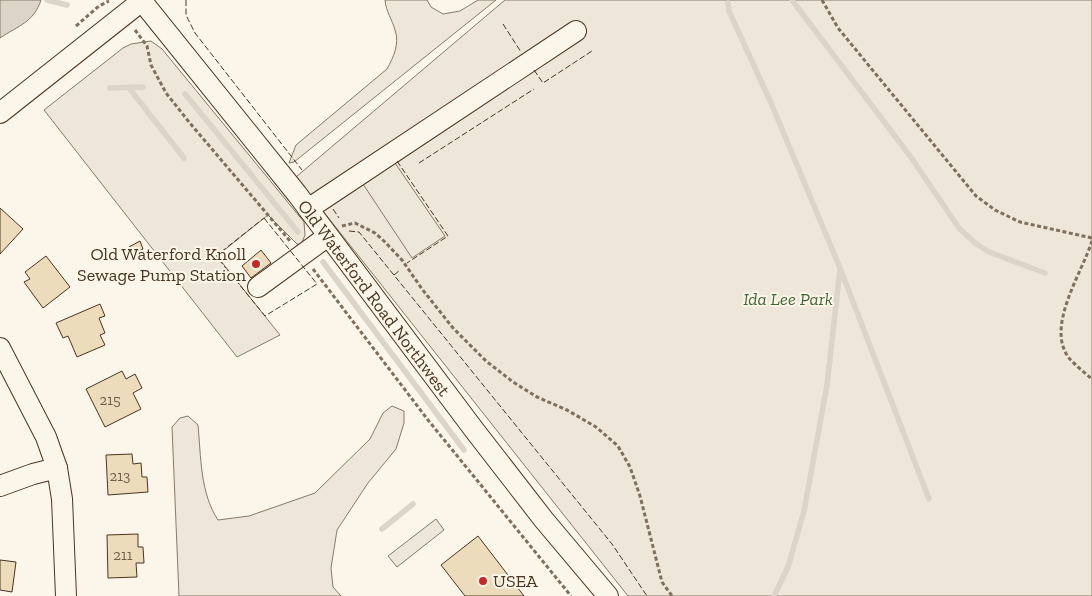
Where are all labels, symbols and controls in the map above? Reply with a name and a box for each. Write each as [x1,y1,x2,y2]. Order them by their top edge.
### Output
street label: Old Waterford Road Northwest [293,195,455,401]
place label: Old Waterford Knoll Sewage Pump Station [77,243,247,286]
marker: Old Waterford Knoll Sewage Pump Station [250,258,262,270]
park label: Ida Lee Park [743,288,833,310]
house number: 215 [99,391,121,409]
house number: 213 [110,467,130,485]
house number: 211 [113,546,133,564]
place label: USEA [493,570,538,592]
marker: USEA [477,575,489,587]

